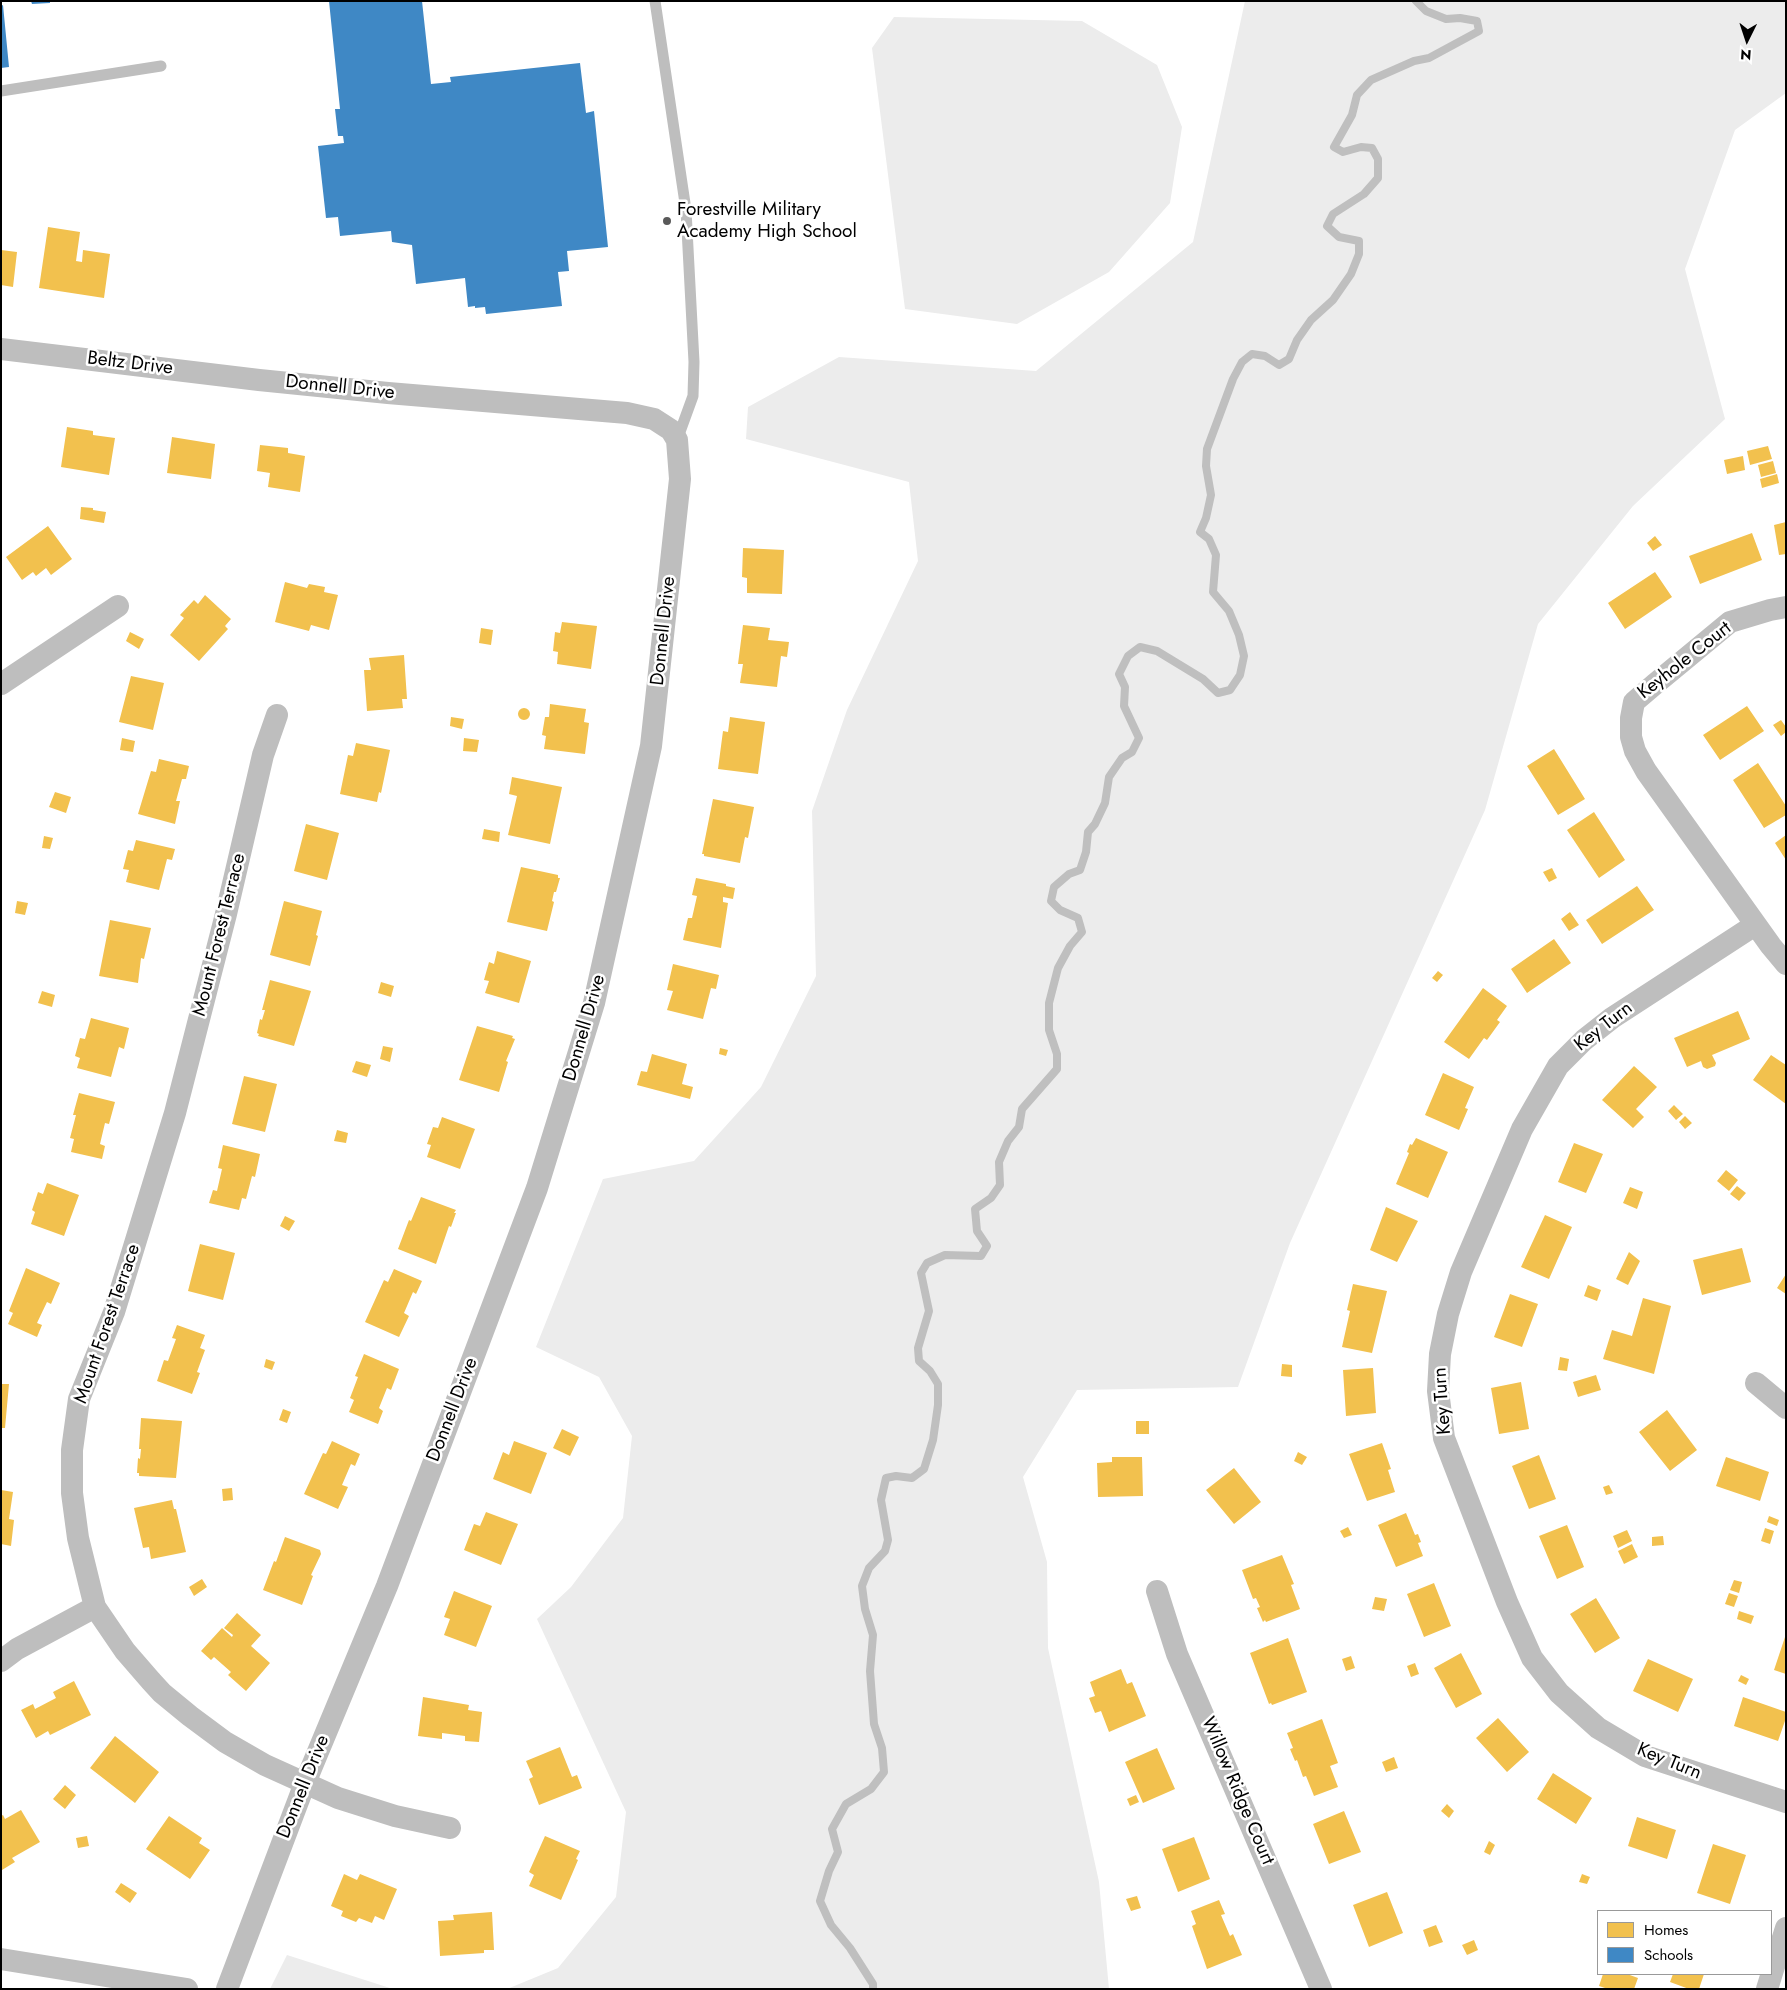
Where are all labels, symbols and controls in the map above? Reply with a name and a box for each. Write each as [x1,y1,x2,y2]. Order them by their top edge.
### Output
north arrow [1722,15,1772,65]
text: N [1740,45,1752,65]
place label: Forestville Military Academy High School [677,199,857,243]
marker: Forestville Military Academy High School [661,215,673,227]
street label: Beltz Drive [86,347,174,381]
street label: Donnell Drive [284,371,396,405]
street label: Donnell Drive [647,575,681,687]
street label: Keyhole Court [1634,617,1736,705]
street label: Mount Forest Terrace [189,851,251,1019]
street label: Donnell Drive [559,972,611,1084]
street label: Key Turn [1570,997,1638,1057]
street label: Mount Forest Terrace [70,1241,146,1407]
street label: Donnell Drive [423,1355,483,1465]
street label: Key Turn [1429,1367,1457,1435]
street label: Willow Ridge Court [1196,1714,1278,1868]
street label: Donnell Drive [273,1732,335,1842]
street label: Key Turn [1633,1739,1705,1785]
legend [1597,1910,1772,1975]
text: Homes [1644,1919,1688,1941]
text: Schools [1644,1944,1693,1966]

